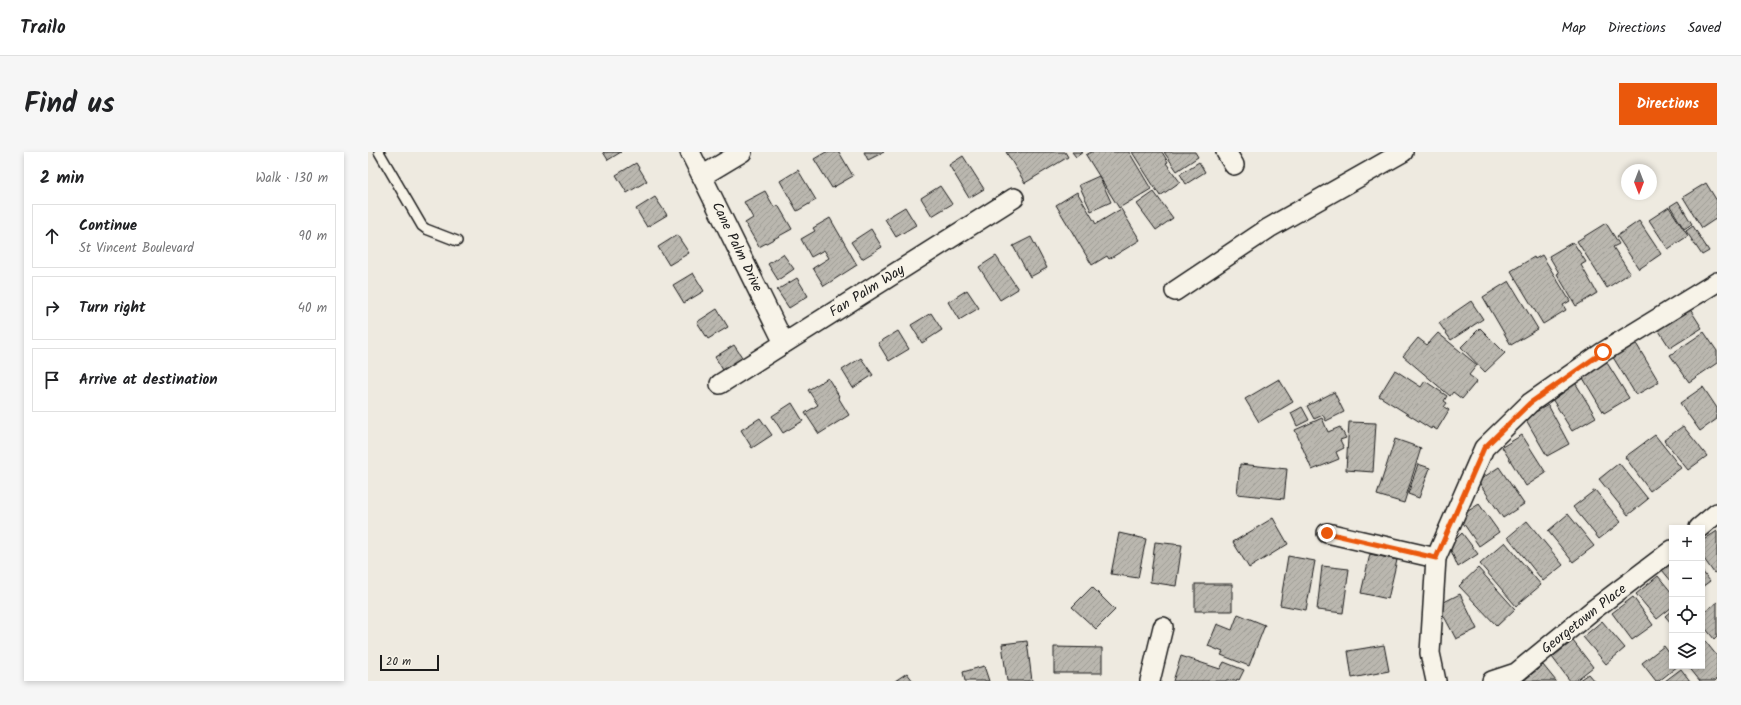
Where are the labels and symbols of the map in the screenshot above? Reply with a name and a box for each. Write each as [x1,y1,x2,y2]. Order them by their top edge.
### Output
north arrow [1621,164,1657,200]
street label: Cane Palm Drive [706,198,769,296]
street label: Fan Palm Way [825,259,909,323]
route start [1594,343,1612,361]
route end [1318,524,1336,542]
street label: Georgetown Place [1537,578,1632,659]
scale bar [380,653,439,672]

